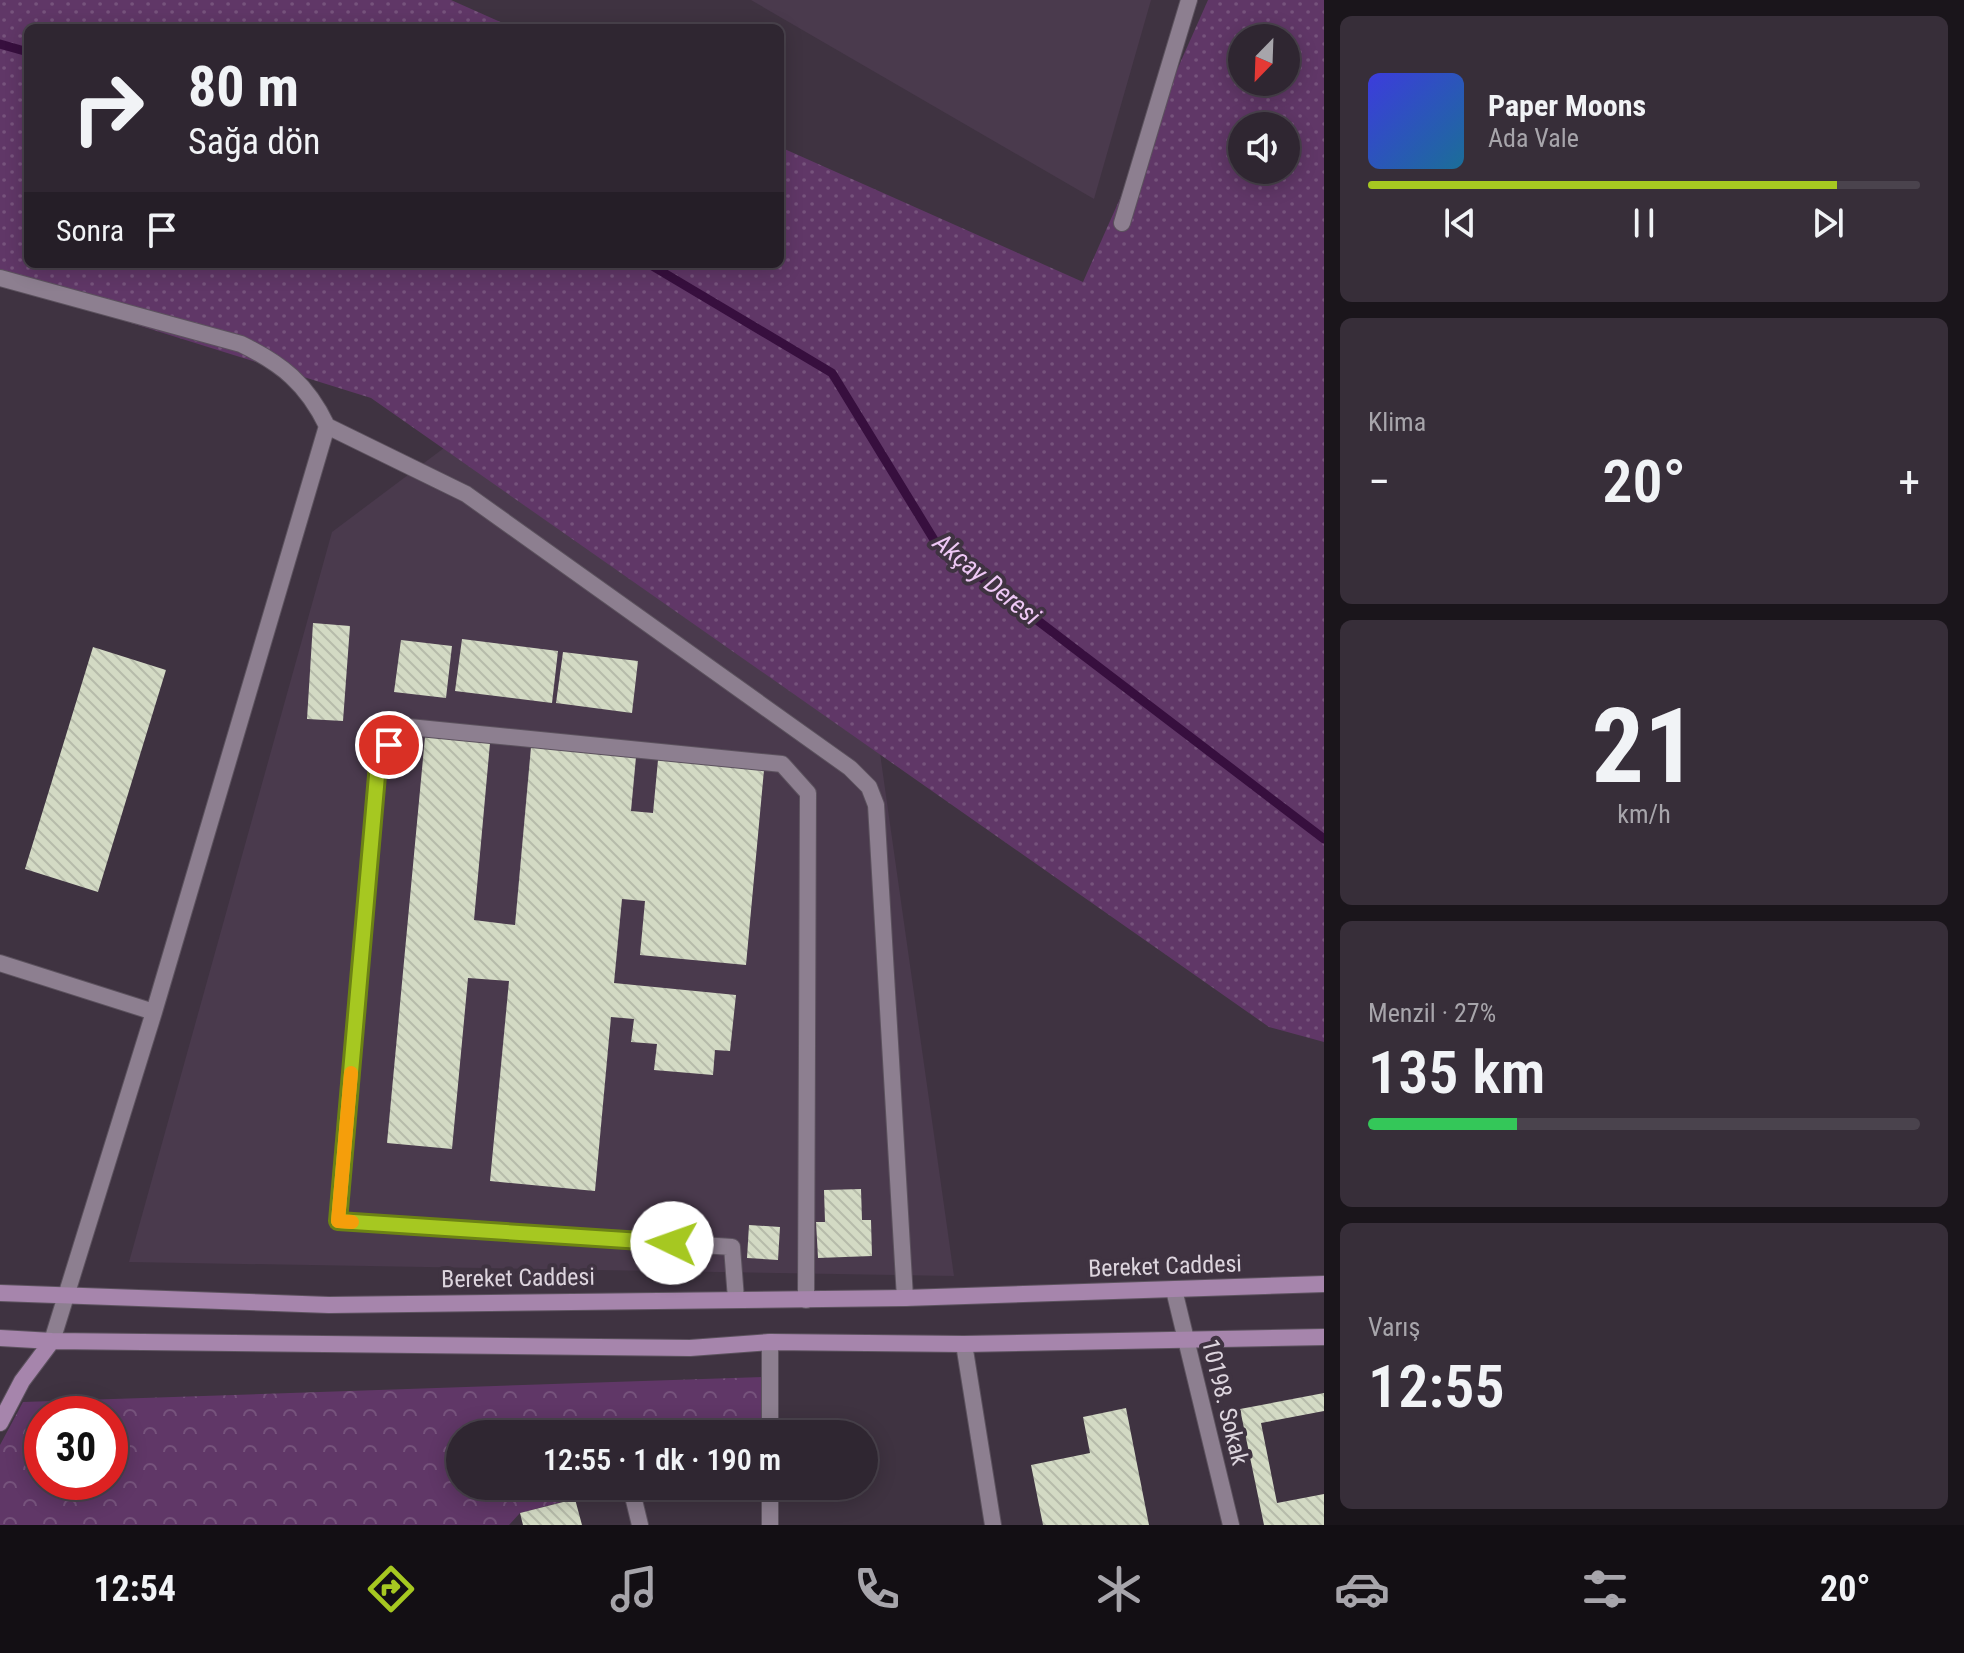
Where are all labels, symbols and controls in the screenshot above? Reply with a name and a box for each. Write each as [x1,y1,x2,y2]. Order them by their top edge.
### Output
north arrow [1228,24,1300,96]
map controls [1228,24,1300,184]
text: 80 m [188,54,299,120]
icon: right [56,56,160,160]
text: Paper Moons [1488,88,1646,123]
button: sound [1228,112,1300,184]
text: Sağa dön [188,121,321,163]
text: Ada Vale [1488,123,1579,153]
icon: previous [1438,201,1482,245]
icon: pause [1622,201,1666,245]
icon: next [1806,201,1850,245]
icon: arrive [140,208,184,252]
text: Sonra [56,213,124,248]
text: Klima [1368,407,1426,437]
text: 20° [1602,446,1686,517]
text: − [1368,456,1390,508]
text: + [1898,456,1920,508]
water label: Akçay Deresi [927,526,1046,631]
text: 21 [1591,686,1697,807]
pin [355,711,423,779]
icon: arrive [367,723,411,767]
text: km/h [1617,799,1671,829]
text: Menzil · 27% [1368,998,1496,1028]
text: 135 km [1368,1037,1545,1108]
position arrow [630,1201,714,1285]
street label: Bereket Caddesi [1088,1249,1242,1283]
street label: Bereket Caddesi [441,1263,595,1293]
text: Varış [1368,1312,1420,1342]
street label: 10198. Sokak [1196,1336,1254,1468]
text: 12:55 [1368,1351,1505,1422]
speed limit sign: 30 [24,1396,128,1500]
text: 12:55 · 1 dk · 190 m [543,1442,781,1477]
icon: directions [363,1561,419,1617]
icon: music [606,1561,662,1617]
icon: phone [849,1561,905,1617]
icon: climate [1091,1561,1147,1617]
icon: car [1334,1561,1390,1617]
icon: filters [1577,1561,1633,1617]
text: 12:54 [93,1568,176,1610]
text: 20° [1820,1568,1870,1610]

